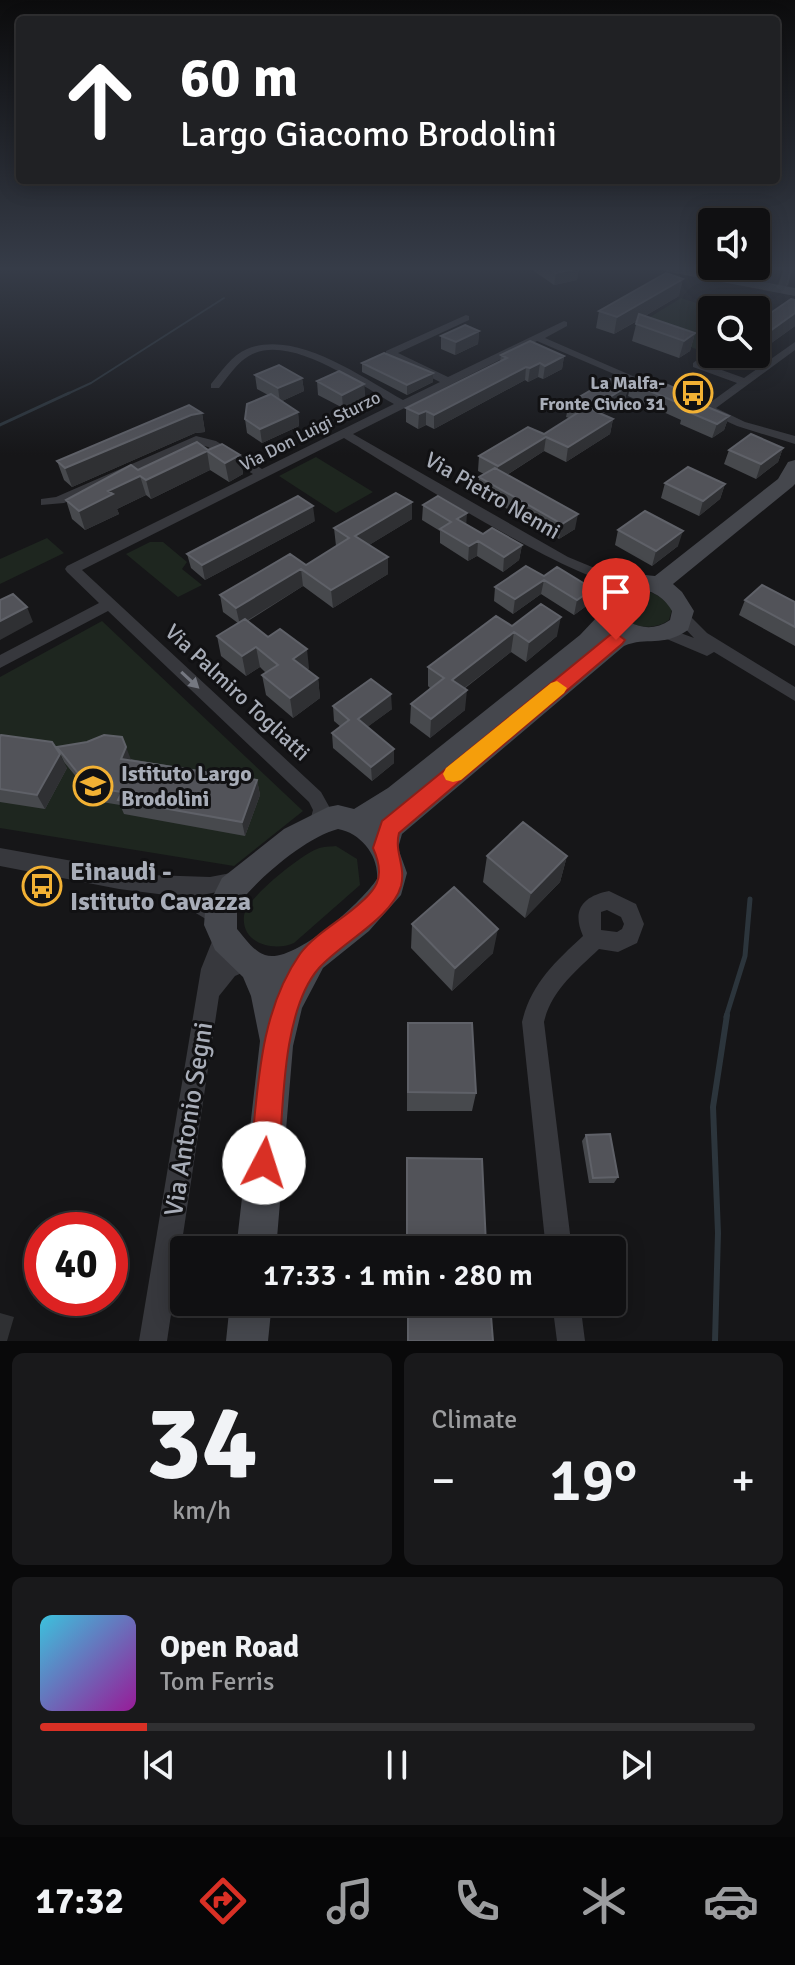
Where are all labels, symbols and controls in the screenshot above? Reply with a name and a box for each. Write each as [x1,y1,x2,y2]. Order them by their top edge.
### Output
text: 60 m [180,43,298,112]
icon: ahead [48,48,152,152]
text: Largo Giacomo Brodolini [180,112,557,157]
map controls [698,208,770,368]
button: sound [698,208,770,280]
button: search [698,296,770,368]
place label: La Malfa- Fronte Civico 31 [539,372,665,415]
bus stop icon: La Malfa- Fronte Civico 31 [672,372,714,414]
street label: Via Don Luigi Sturzo [236,386,384,476]
street label: Via Pietro Nenni [420,446,565,545]
pin [582,558,650,640]
icon: arrive [594,570,638,614]
street label: Via Palmiro Togliatti [160,618,316,767]
one-way arrow [180,671,199,689]
place label: Istituto Largo Brodolini [121,760,252,812]
school or university icon: Istituto Largo Brodolini [72,765,114,807]
place label: Einaudi - Istituto Cavazza [70,856,251,918]
bus stop icon: Einaudi - Istituto Cavazza [21,865,63,907]
street label: Via Antonio Segni [158,1020,220,1219]
position arrow [222,1121,306,1205]
speed limit sign: 40 [24,1212,128,1316]
text: 17:33 · 1 min · 280 m [263,1257,533,1294]
text: 34 [146,1379,258,1507]
text: Climate [432,1404,517,1436]
text: 19° [549,1444,637,1518]
text: − [432,1454,455,1508]
text: + [731,1454,755,1508]
text: km/h [172,1495,231,1527]
text: Open Road [160,1629,299,1666]
text: Tom Ferris [160,1666,274,1698]
icon: previous [137,1743,181,1787]
icon: pause [375,1743,419,1787]
icon: next [614,1743,658,1787]
icon: directions [195,1873,251,1929]
icon: music [322,1873,378,1929]
icon: phone [449,1873,505,1929]
icon: climate [576,1873,632,1929]
icon: car [703,1873,759,1929]
text: 17:32 [36,1879,124,1924]

